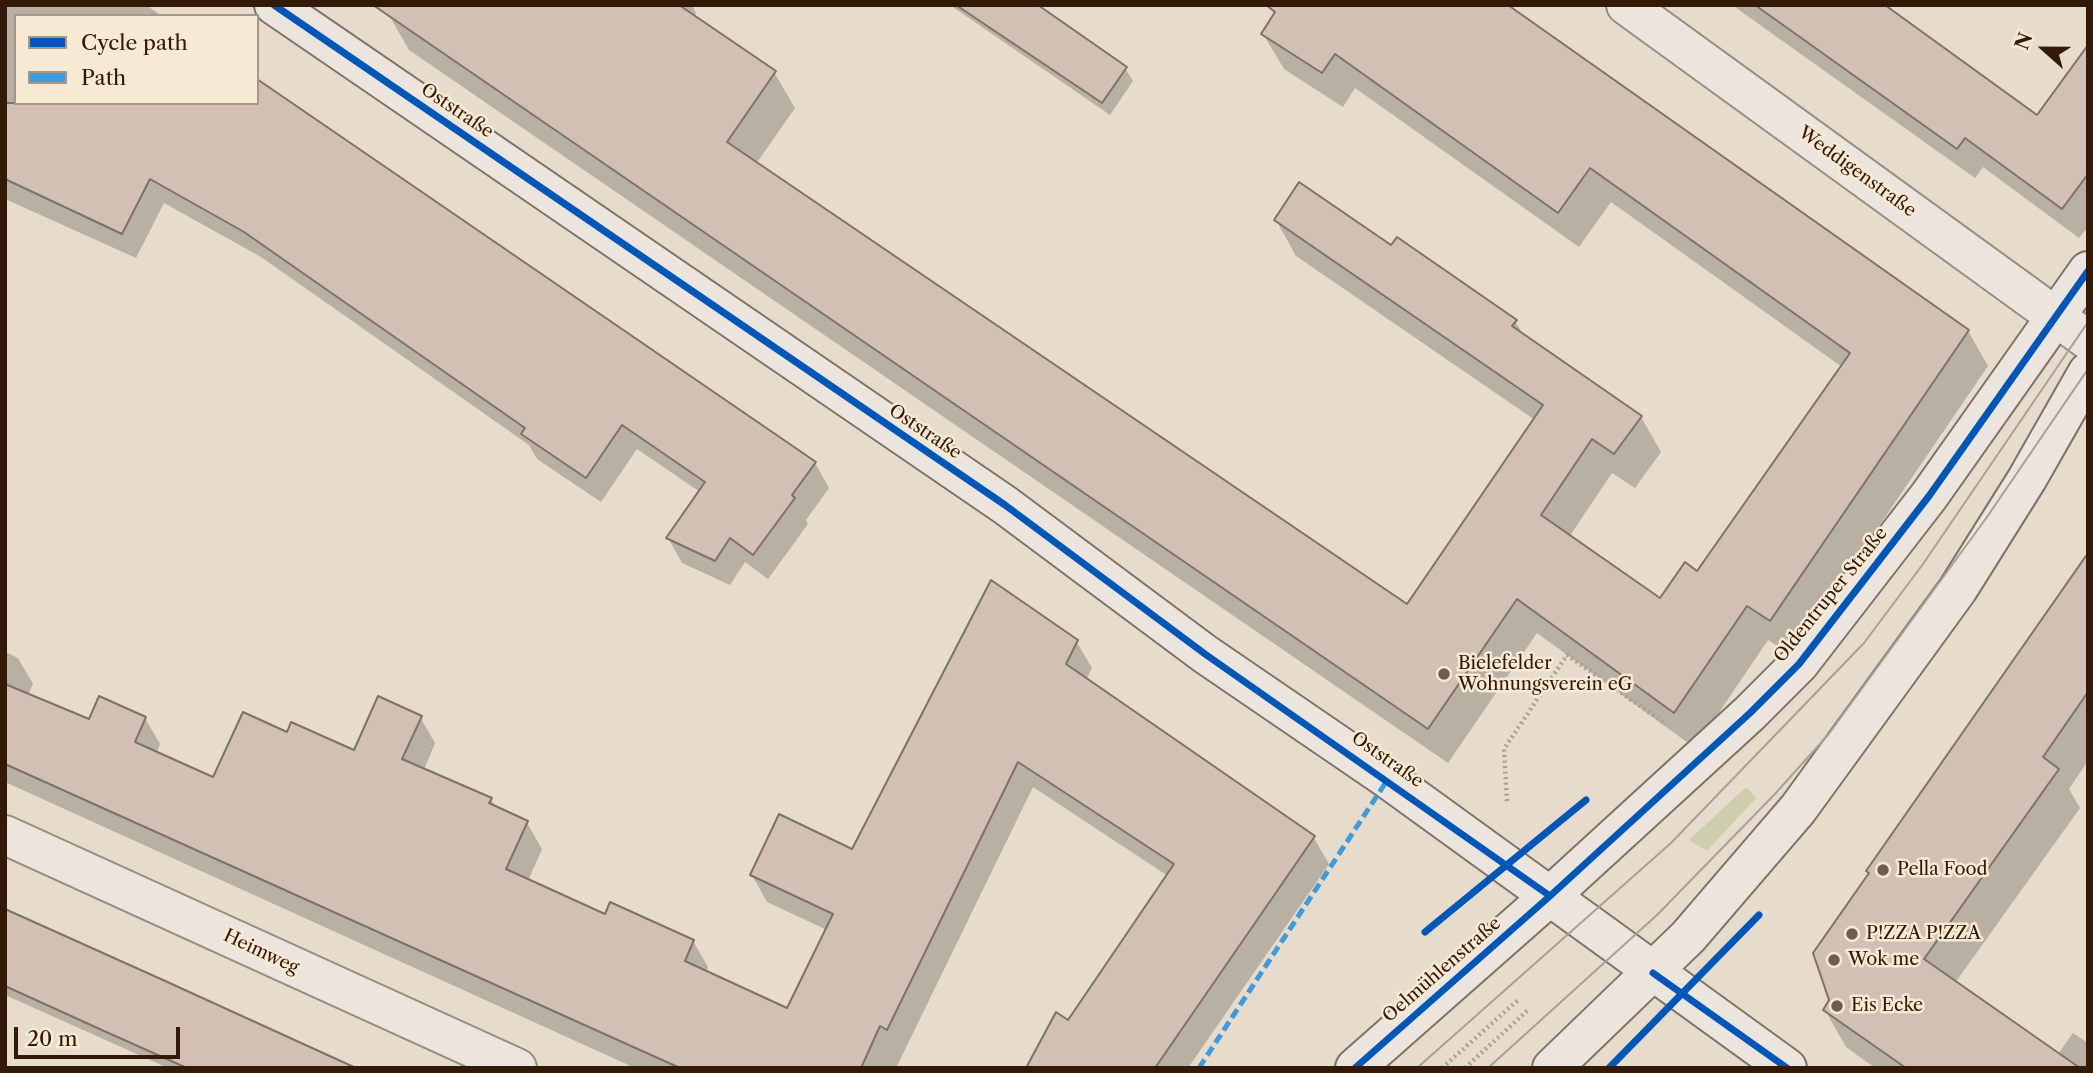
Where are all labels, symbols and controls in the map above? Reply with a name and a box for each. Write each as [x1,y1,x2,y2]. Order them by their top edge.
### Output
legend [14,14,259,105]
north arrow [2009,14,2079,84]
text: N [2010,29,2038,53]
text: Cycle path [81,30,188,55]
text: Path [81,65,126,90]
street label: Oststraße [417,79,497,143]
street label: Weddigenstraße [1794,122,1920,222]
street label: Oststraße [885,400,965,464]
street label: Oldentruper Straße [1770,523,1892,667]
place label: Bielefelder Wohnungsverein eG [1458,653,1632,696]
marker: Bielefelder Wohnungsverein eG [1436,666,1452,682]
street label: Oststraße [1347,727,1427,793]
place label: Pella Food [1897,859,1987,881]
marker: Pella Food [1875,862,1891,878]
street label: Oelmühlenstraße [1378,913,1506,1027]
place label: P!ZZA P!ZZA [1866,923,1981,945]
street label: Heimweg [220,925,302,979]
marker: P!ZZA P!ZZA [1844,926,1860,942]
place label: Wok me [1848,949,1919,971]
marker: Wok me [1826,952,1842,968]
place label: Eis Ecke [1851,995,1923,1017]
marker: Eis Ecke [1829,998,1845,1014]
scale bar [18,1014,184,1058]
text: 20 m [27,1026,78,1051]

